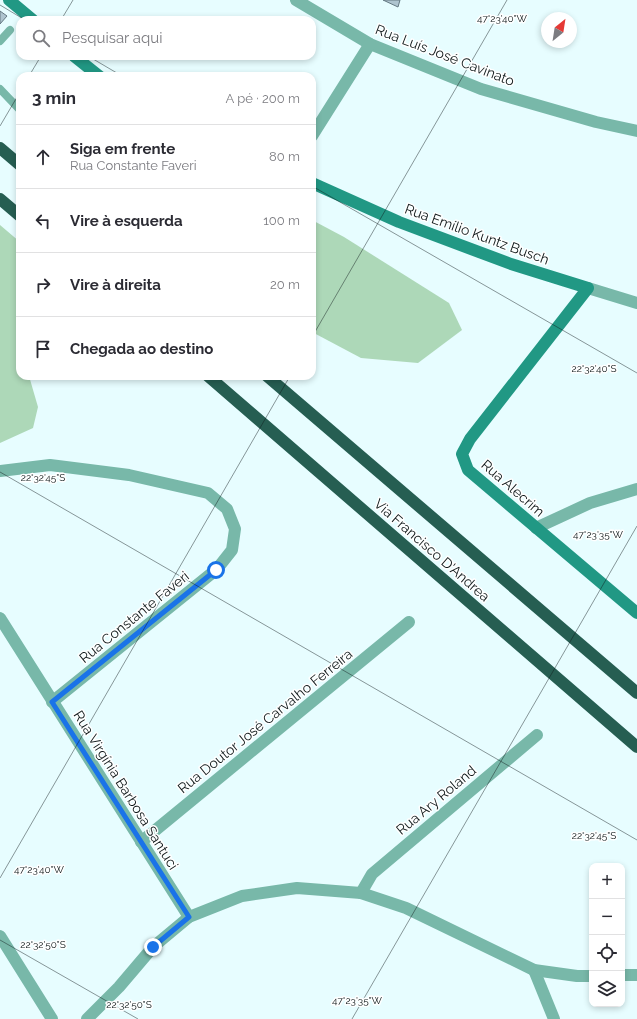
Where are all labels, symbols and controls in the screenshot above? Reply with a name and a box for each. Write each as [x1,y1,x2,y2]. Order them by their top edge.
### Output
north arrow [541,12,577,48]
text: 47°23'40"W [477,13,528,24]
search box [16,16,316,60]
street label: Rua Luís José Cavinato [373,21,517,89]
icon: search [30,27,52,49]
text: Pesquisar aqui [62,29,162,47]
text: 3 min [32,88,76,108]
text: A pé · 200 m [226,91,300,106]
text: Siga em frente [70,140,175,158]
icon: ahead [32,146,54,168]
text: 80 m [269,149,300,164]
text: Rua Constante Faveri [70,158,197,173]
street label: Rua Emílio Kuntz Busch [403,200,551,268]
icon: left [32,210,54,232]
text: Vire à esquerda [70,212,183,230]
text: 100 m [263,213,300,228]
icon: right [32,274,54,296]
text: Vire à direita [70,276,161,294]
text: 20 m [270,277,300,292]
icon: arrive [32,338,54,360]
text: Chegada ao destino [70,340,213,358]
text: 22°32'40"S [571,363,617,374]
street label: Rua Alecrim [478,456,548,520]
text: 22°32'45"S [21,472,65,483]
street label: Via Francisco D'Andrea [371,495,493,605]
text: 47°23'35"W [573,529,624,540]
route start [207,561,225,579]
street label: Rua Constante Faveri [76,568,192,666]
street label: Rua Doutor José Carvalho Ferreira [175,646,355,796]
street label: Rua Virgínia Barbosa Santuci [70,708,182,872]
street label: Rua Ary Roland [393,762,479,838]
text: 22°32'45"S [572,830,616,841]
map controls [589,863,625,1007]
button: + [589,863,625,899]
text: 47°23'40"W [14,864,65,875]
button: − [589,899,625,935]
button: locate [589,935,625,971]
route end [144,938,162,956]
text: 22°32'50"S [20,939,66,950]
button: layers [589,971,625,1007]
text: 47°23'35"W [332,995,383,1006]
text: 22°32'50"S [106,999,152,1010]

